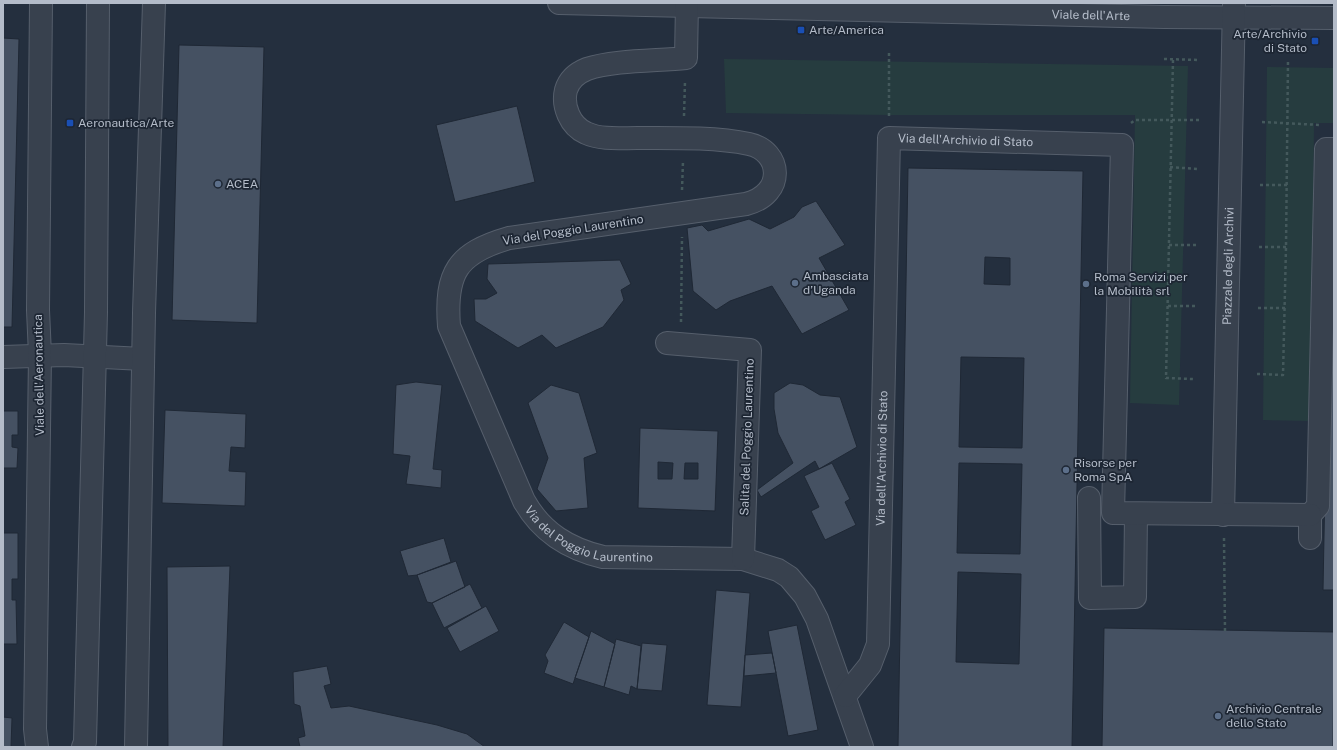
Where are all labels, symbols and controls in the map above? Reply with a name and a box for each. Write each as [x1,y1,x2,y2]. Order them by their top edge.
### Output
street label: Viale dell'Arte [1051,7,1130,23]
place label: Arte/America [809,23,884,37]
marker: Arte/America [796,25,806,35]
place label: Arte/Archivio di Stato [1233,27,1307,55]
marker: Arte/Archivio di Stato [1310,36,1320,46]
place label: Aeronautica/Arte [78,116,175,130]
marker: Aeronautica/Arte [65,118,75,128]
street label: Via dell'Archivio di Stato [898,131,1034,149]
place label: ACEA [226,177,259,191]
marker: ACEA [213,179,223,189]
street label: Piazzale degli Archivi [1220,207,1237,325]
street label: Via del Poggio Laurentino [502,212,645,248]
place label: Ambasciata d’Uganda [803,269,869,297]
place label: Roma Servizi per la Mobilità srl [1094,270,1188,298]
marker: Ambasciata d’Uganda [790,278,800,288]
marker: Roma Servizi per la Mobilità srl [1081,279,1091,289]
street label: Viale dell'Aeronautica [31,314,47,436]
street label: Salita del Poggio Laurentino [737,358,757,516]
street label: Via dell'Archivio di Stato [874,390,891,526]
place label: Risorse per Roma SpA [1074,456,1137,484]
marker: Risorse per Roma SpA [1061,465,1071,475]
street label: Via del Poggio Laurentino [522,503,653,565]
place label: Archivio Centrale dello Stato [1226,702,1322,730]
marker: Archivio Centrale dello Stato [1213,711,1223,721]

